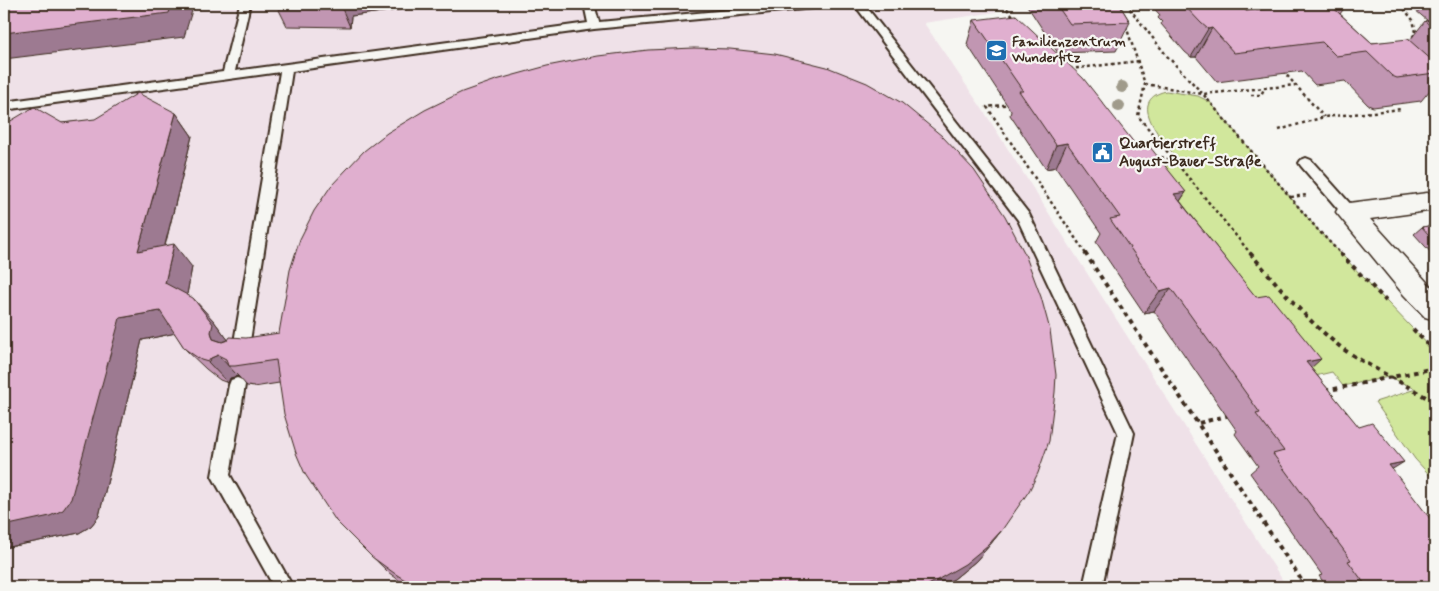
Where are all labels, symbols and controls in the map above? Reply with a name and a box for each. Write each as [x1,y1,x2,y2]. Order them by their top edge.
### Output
place label: Familienzentrum Wunderfitz [1011,33,1126,67]
school or university icon: Familienzentrum Wunderfitz [984,38,1008,62]
place label: Quartierstreff August-Bauer-Straße [1119,133,1262,173]
public building icon: Quartierstreff August-Bauer-Straße [1091,140,1115,164]

